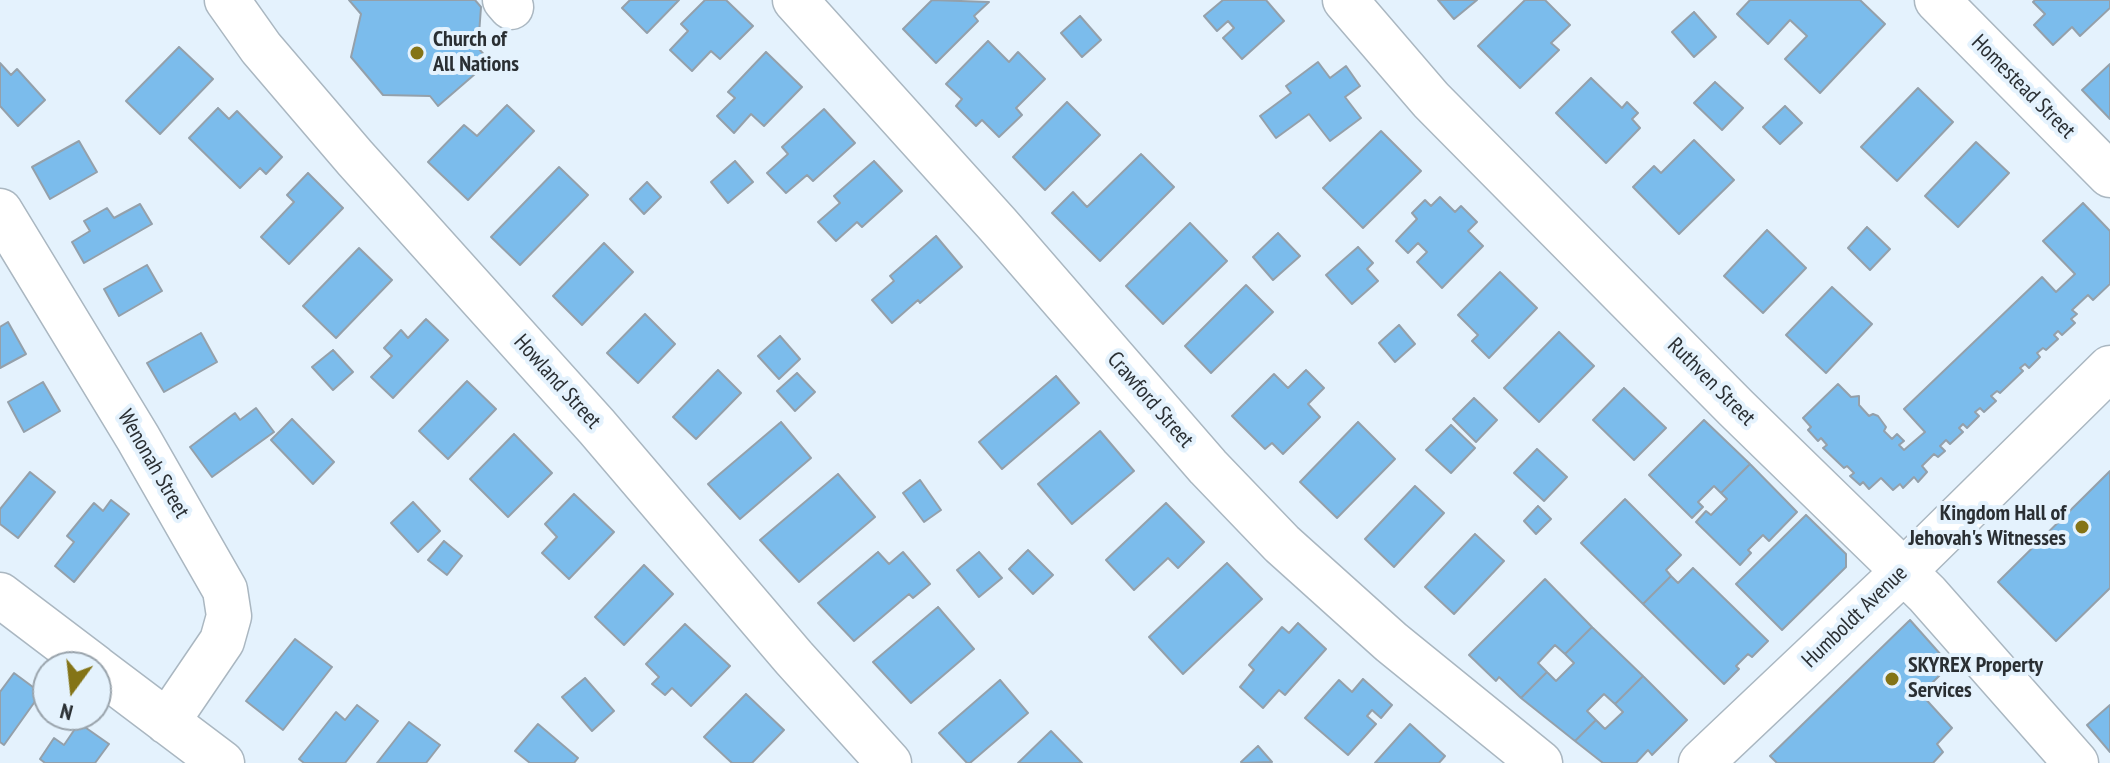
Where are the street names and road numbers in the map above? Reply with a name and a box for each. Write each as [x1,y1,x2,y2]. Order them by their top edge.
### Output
street label: Homestead Street [1966,30,2080,144]
street label: Howland Street [508,330,606,434]
street label: Ruthven Street [1662,333,1760,431]
street label: Crawford Street [1101,347,1199,453]
street label: Wenonah Street [111,405,195,523]
street label: Humboldt Avenue [1797,560,1913,674]

